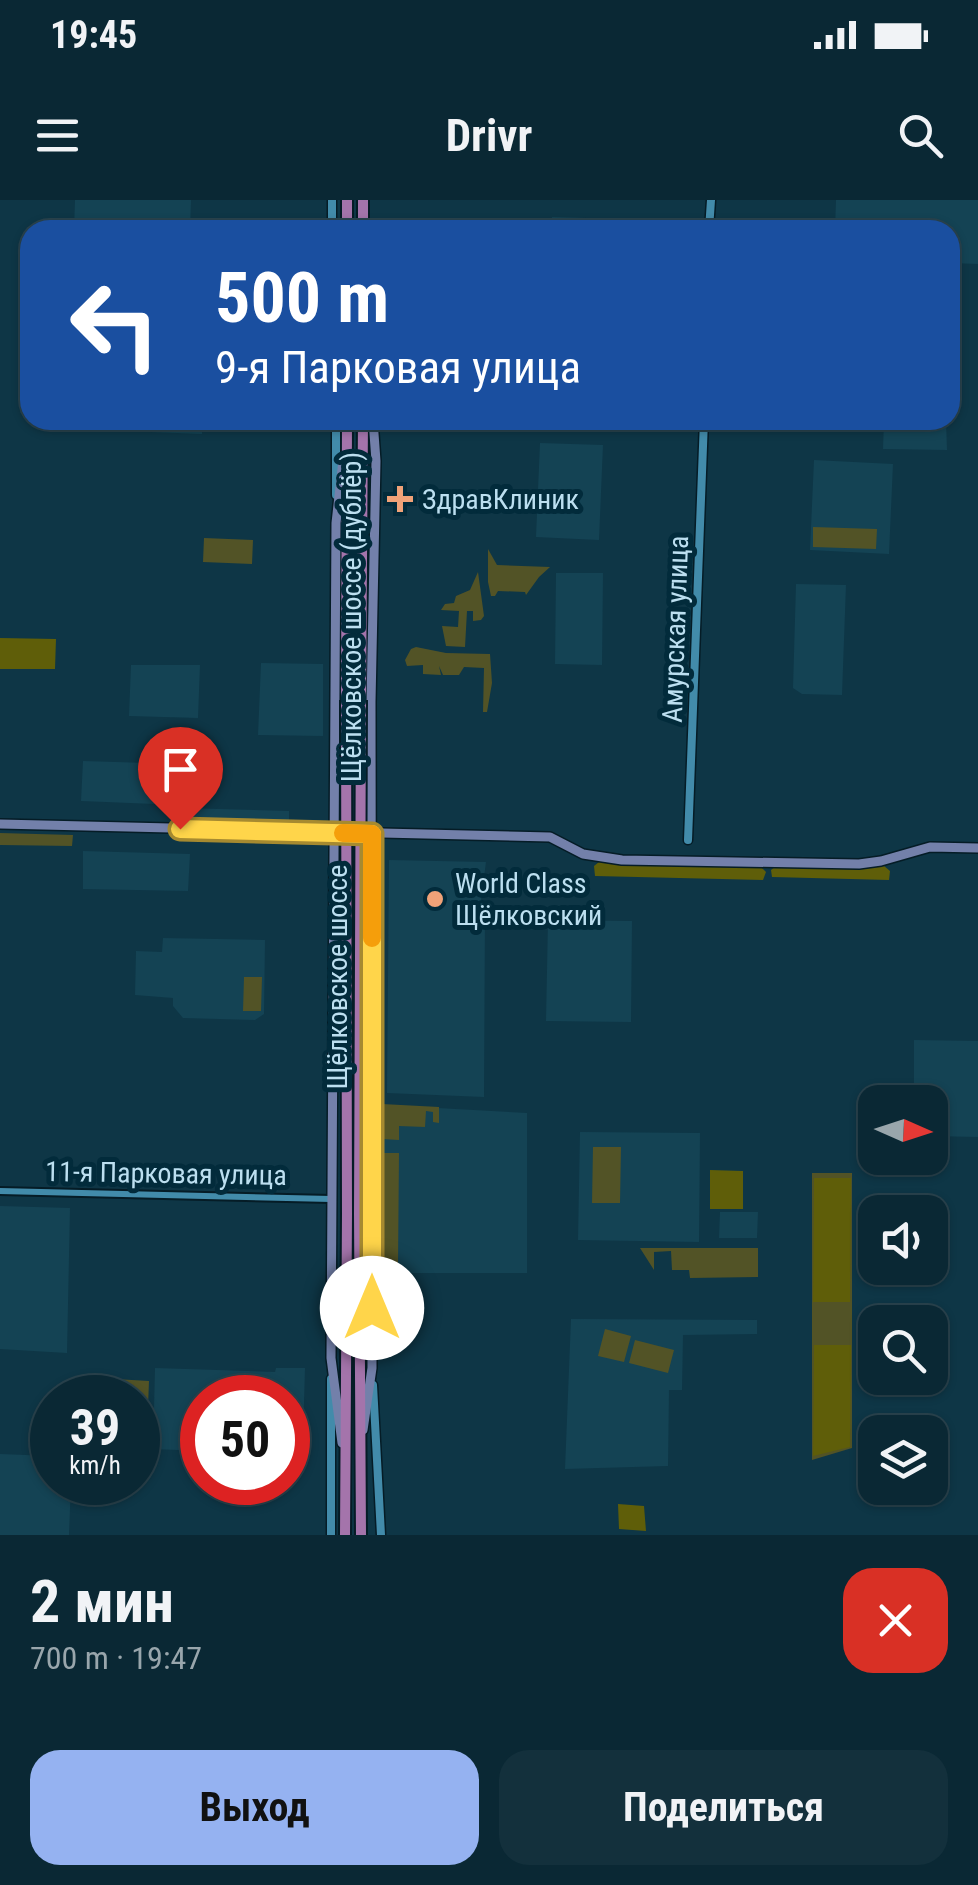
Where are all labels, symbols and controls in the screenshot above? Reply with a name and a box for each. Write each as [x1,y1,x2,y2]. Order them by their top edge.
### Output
text: 19:45 [50,13,137,57]
icon: menu [30,108,85,163]
icon: search [893,108,948,163]
text: Drivr [446,109,532,162]
text: 500 m [215,257,389,339]
icon: left [50,260,180,390]
text: 9-я Парковая улица [215,341,581,394]
street label: Щёлковское шоссе (дублёр) [335,452,368,782]
place label: ЗдравКлиник [422,483,579,516]
marker: ЗдравКлиник [387,486,413,512]
street label: Амурская улица [656,535,695,723]
pin [138,727,223,830]
icon: arrive [153,742,208,797]
street label: Щёлковское шоссе [321,865,354,1089]
place label: World Class Щёлковский [455,867,602,932]
marker: World Class Щёлковский [424,888,446,910]
north arrow [858,1085,948,1175]
map controls [858,1085,948,1505]
street label: 11-я Парковая улица [45,1155,287,1192]
button: sound [858,1195,948,1285]
position arrow [320,1256,424,1360]
button: search [858,1305,948,1395]
speed limit sign: 50 [180,1375,310,1505]
text: 39 [70,1399,120,1457]
button: layers [858,1415,948,1505]
text: km/h [69,1451,121,1480]
text: 2 мин [30,1566,174,1637]
button: close [843,1568,948,1673]
text: 700 m · 19:47 [30,1639,202,1677]
button: Выход [30,1750,479,1865]
button: Поделиться [499,1750,948,1865]

